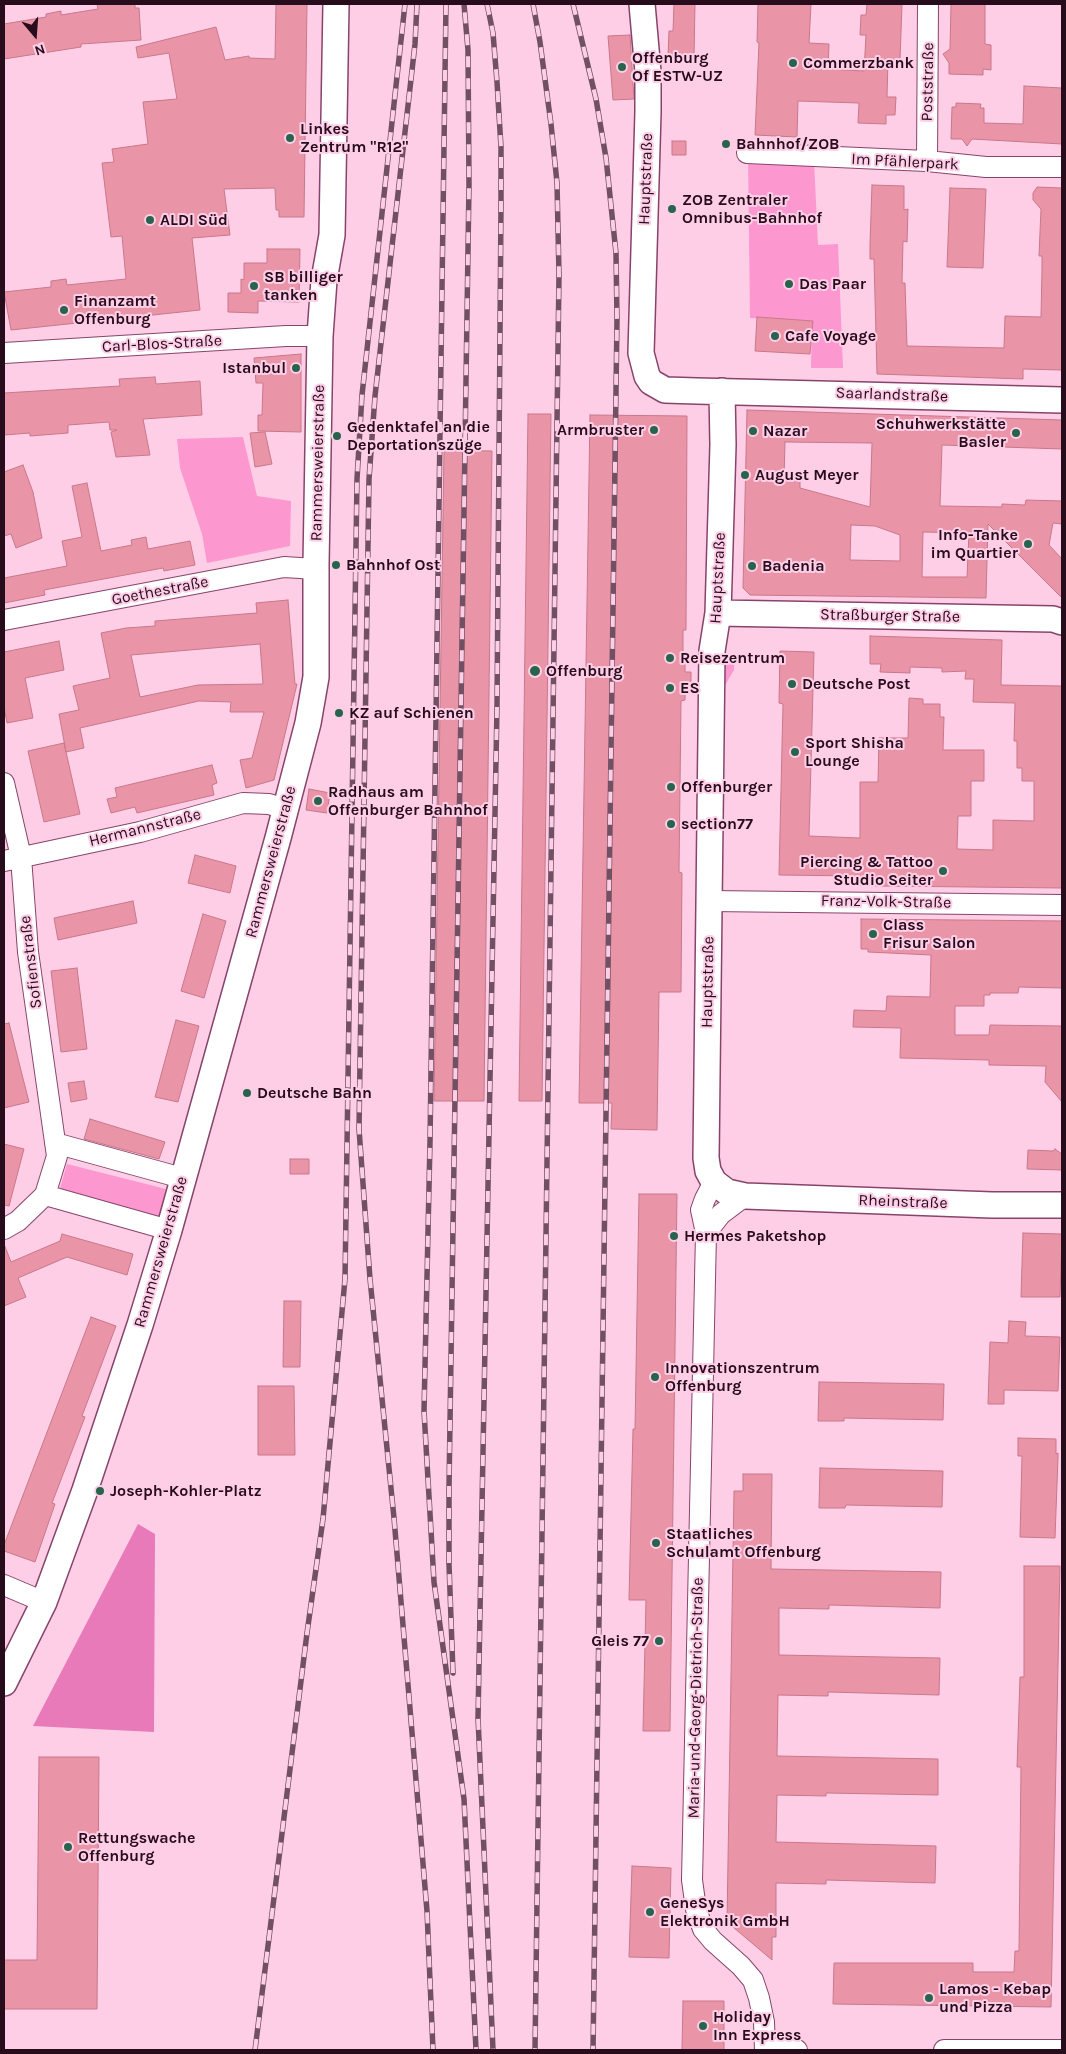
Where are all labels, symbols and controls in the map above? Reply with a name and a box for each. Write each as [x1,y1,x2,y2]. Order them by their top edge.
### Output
north arrow [10,10,60,60]
text: N [32,40,47,59]
street label: Poststraße [918,42,938,122]
place label: Offenburg Of ESTW-UZ [632,48,723,86]
place label: Commerzbank [803,53,914,73]
marker: Commerzbank [787,57,799,69]
marker: Offenburg Of ESTW-UZ [616,61,628,73]
place label: Linkes Zentrum "R12" [300,119,408,157]
marker: Linkes Zentrum "R12" [284,132,296,144]
street label: Hauptstraße [635,133,657,225]
place label: Bahnhof/ZOB [736,134,839,154]
marker: Bahnhof/ZOB [720,138,732,150]
street label: Im Pfählerpark [851,150,959,174]
place label: ZOB Zentraler Omnibus-Bahnhof [682,190,822,228]
marker: ZOB Zentraler Omnibus-Bahnhof [666,203,678,215]
place label: ALDI Süd [160,210,228,230]
marker: ALDI Süd [144,214,156,226]
place label: SB billiger tanken [264,267,343,305]
place label: Das Paar [799,274,866,294]
marker: Das Paar [783,278,795,290]
marker: SB billiger tanken [248,280,260,292]
place label: Finanzamt Offenburg [74,291,156,329]
marker: Finanzamt Offenburg [58,304,70,316]
place label: Cafe Voyage [785,326,876,346]
marker: Cafe Voyage [769,330,781,342]
street label: Carl-Blos-Straße [102,331,222,357]
place label: Istanbul [222,358,286,378]
marker: Istanbul [290,362,302,374]
street label: Saarlandstraße [835,383,949,407]
street label: Rammersweierstraße [307,385,329,541]
place label: Schuhwerkstätte Basler [876,414,1006,452]
place label: Gedenktafel an die Deportationszüge [347,417,490,455]
place label: Armbruster [557,420,644,440]
place label: Nazar [763,421,807,441]
marker: Armbruster [648,424,660,436]
marker: Nazar [747,425,759,437]
marker: Schuhwerkstätte Basler [1010,427,1022,439]
marker: Gedenktafel an die Deportationszüge [331,430,343,442]
place label: August Meyer [755,465,858,485]
marker: August Meyer [739,469,751,481]
place label: Info-Tanke im Quartier [931,525,1018,563]
street label: Hauptstraße [706,532,730,624]
marker: Info-Tanke im Quartier [1022,538,1034,550]
place label: Bahnhof Ost [346,555,440,575]
place label: Badenia [762,556,825,576]
marker: Bahnhof Ost [330,559,342,571]
marker: Badenia [746,560,758,572]
street label: Goethestraße [110,572,210,610]
street label: Straßburger Straße [820,605,960,627]
place label: Reisezentrum [680,648,785,668]
marker: Reisezentrum [664,652,676,664]
place label: Offenburg [546,661,622,681]
marker: Offenburg [528,664,542,678]
place label: Deutsche Post [802,674,910,694]
place label: ES [680,678,700,698]
marker: Deutsche Post [786,678,798,690]
marker: ES [664,682,676,694]
place label: KZ auf Schienen [349,703,474,723]
marker: KZ auf Schienen [333,707,345,719]
place label: Sport Shisha Lounge [805,733,904,771]
marker: Sport Shisha Lounge [789,746,801,758]
place label: Offenburger [681,777,772,797]
marker: Offenburger [665,781,677,793]
place label: Radhaus am Offenburger Bahnhof [328,782,488,820]
street label: Rammersweierstraße [241,784,301,940]
marker: Radhaus am Offenburger Bahnhof [312,795,324,807]
street label: Hermannstraße [87,805,203,851]
place label: section77 [681,814,753,834]
marker: section77 [665,818,677,830]
place label: Piercing & Tattoo Studio Seiter [800,852,933,890]
marker: Piercing & Tattoo Studio Seiter [937,865,949,877]
street label: Franz-Volk-Straße [821,891,951,913]
street label: Sofienstraße [16,914,46,1010]
place label: Class Frisur Salon [883,915,976,953]
marker: Class Frisur Salon [867,928,879,940]
street label: Hauptstraße [698,936,718,1028]
place label: Deutsche Bahn [257,1083,372,1103]
marker: Deutsche Bahn [241,1087,253,1099]
street label: Rammersweierstraße [130,1174,192,1330]
street label: Rheinstraße [858,1191,948,1213]
place label: Hermes Paketshop [684,1226,826,1246]
marker: Hermes Paketshop [668,1230,680,1242]
place label: Innovationszentrum Offenburg [665,1358,820,1396]
marker: Innovationszentrum Offenburg [649,1371,661,1383]
place label: Joseph-Kohler-Platz [110,1481,262,1501]
marker: Joseph-Kohler-Platz [94,1485,106,1497]
place label: Staatliches Schulamt Offenburg [666,1524,821,1562]
marker: Staatliches Schulamt Offenburg [650,1537,662,1549]
street label: Maria-und-Georg-Dietrich-Straße [684,1577,708,1819]
place label: Gleis 77 [591,1631,649,1651]
marker: Gleis 77 [653,1635,665,1647]
place label: Rettungswache Offenburg [78,1828,196,1866]
marker: Rettungswache Offenburg [62,1841,74,1853]
place label: GeneSys Elektronik GmbH [660,1893,790,1931]
marker: GeneSys Elektronik GmbH [644,1906,656,1918]
place label: Lamos - Kebap und Pizza [939,1979,1051,2017]
marker: Lamos - Kebap und Pizza [923,1992,935,2004]
place label: Holiday Inn Express [713,2007,801,2045]
marker: Holiday Inn Express [697,2020,709,2032]

